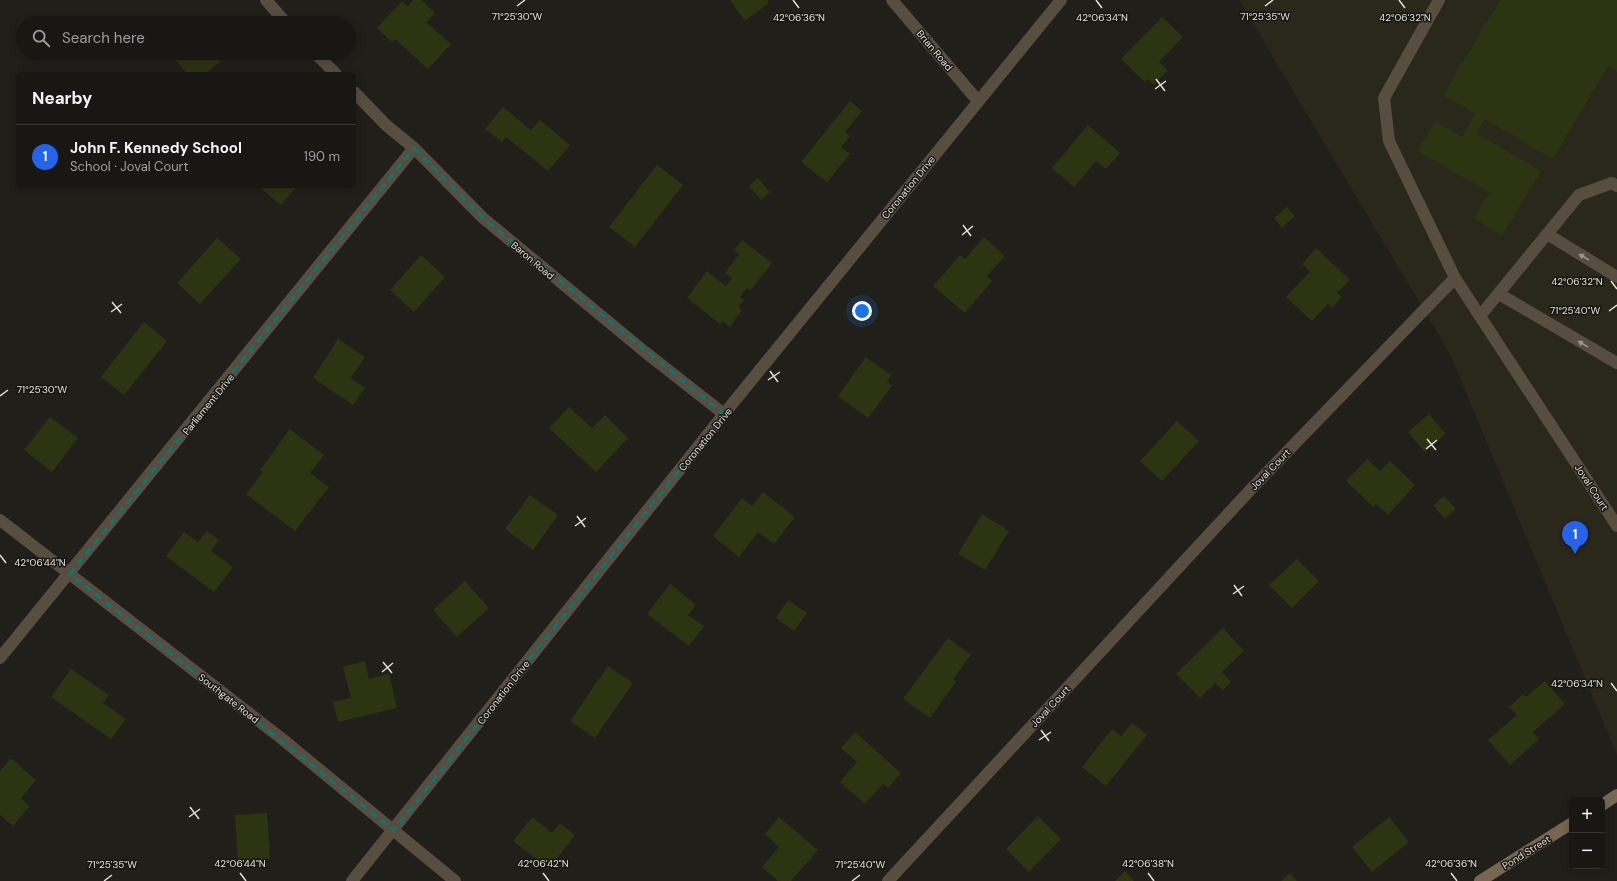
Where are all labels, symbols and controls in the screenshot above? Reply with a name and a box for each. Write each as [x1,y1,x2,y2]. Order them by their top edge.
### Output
text: 71°25'30"W [492,10,543,23]
text: 71°25'35"W [1240,10,1290,23]
text: 42°06'36"N [773,11,825,24]
text: 42°06'34"N [1076,11,1128,24]
text: 42°06'32"N [1379,11,1431,24]
search box [16,16,356,60]
icon: search [30,27,52,49]
street label: Brian Road [914,27,955,73]
text: Search here [62,28,145,48]
text: Nearby [32,87,92,109]
text: John F. Kennedy School [70,138,242,158]
text: 1 [43,148,47,165]
text: 190 m [304,148,340,165]
street label: Coronation Drive [879,153,938,222]
text: School · Joval Court [70,158,189,175]
street label: Baron Road [508,239,557,282]
one-way arrow [1578,253,1590,260]
text: 42°06'32"N [1551,275,1603,288]
your location [852,301,872,321]
text: 71°25'40"W [1550,304,1600,317]
one-way arrow [1577,340,1589,347]
street label: Parliament Drive [180,371,237,438]
text: 71°25'30"W [17,383,68,396]
street label: Coronation Drive [676,405,735,474]
street label: Joval Court [1247,446,1293,493]
street label: Joval Court [1572,462,1611,513]
pin: 1 [1562,521,1588,554]
text: 42°06'44"N [14,556,66,569]
street label: Coronation Drive [474,657,533,727]
street label: Southgate Road [196,671,262,726]
text: 42°06'34"N [1551,677,1603,690]
street label: Joval Court [1028,683,1073,730]
map controls [1569,797,1605,869]
button: + [1569,797,1605,833]
street label: Pond Street [1500,832,1553,872]
button: − [1569,833,1605,869]
text: 42°06'44"N [214,857,266,870]
text: 42°06'42"N [517,857,569,870]
text: 42°06'38"N [1122,857,1174,870]
text: 42°06'36"N [1425,857,1477,870]
text: 71°25'35"W [87,858,137,871]
text: 71°25'40"W [835,858,885,871]

